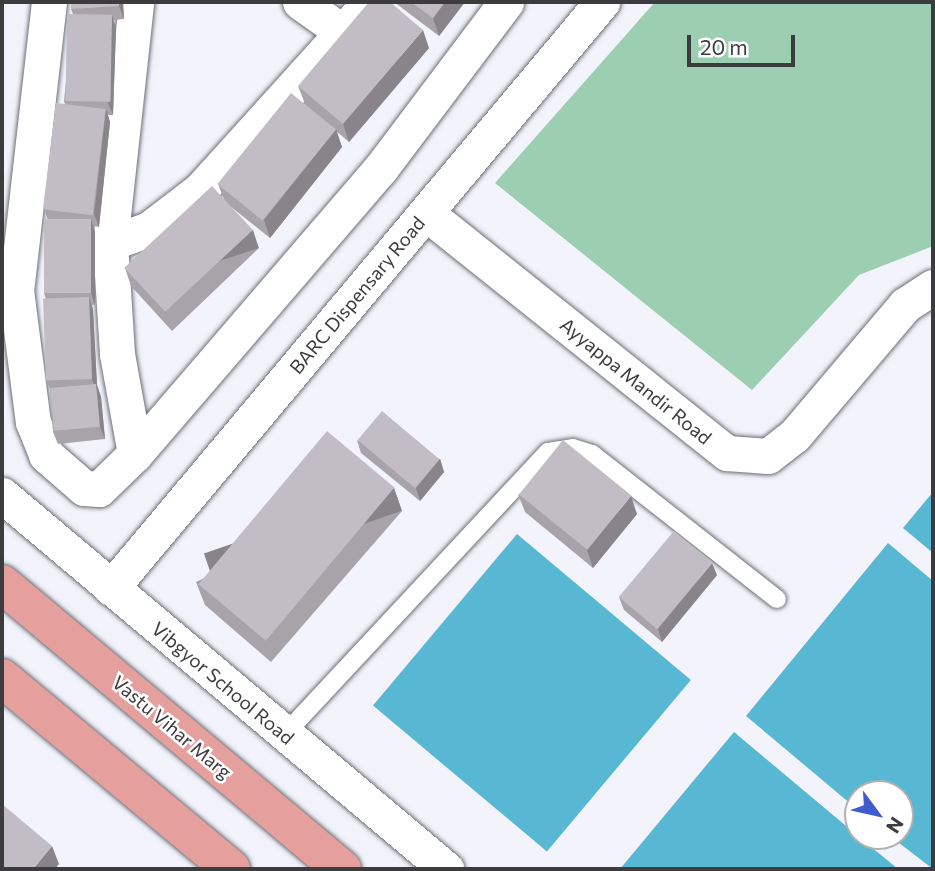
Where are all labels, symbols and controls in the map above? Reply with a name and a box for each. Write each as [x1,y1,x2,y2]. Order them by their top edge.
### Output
scale bar [690,21,799,65]
text: 20 m [700,34,748,59]
street label: BARC Dispensary Road [285,212,429,378]
street label: Ayyappa Mandir Road [556,313,716,449]
street label: Vibgyor School Road [147,617,299,749]
street label: Vastu Vihar Marg [108,671,236,783]
north arrow [844,780,914,850]
text: N [882,813,909,838]

